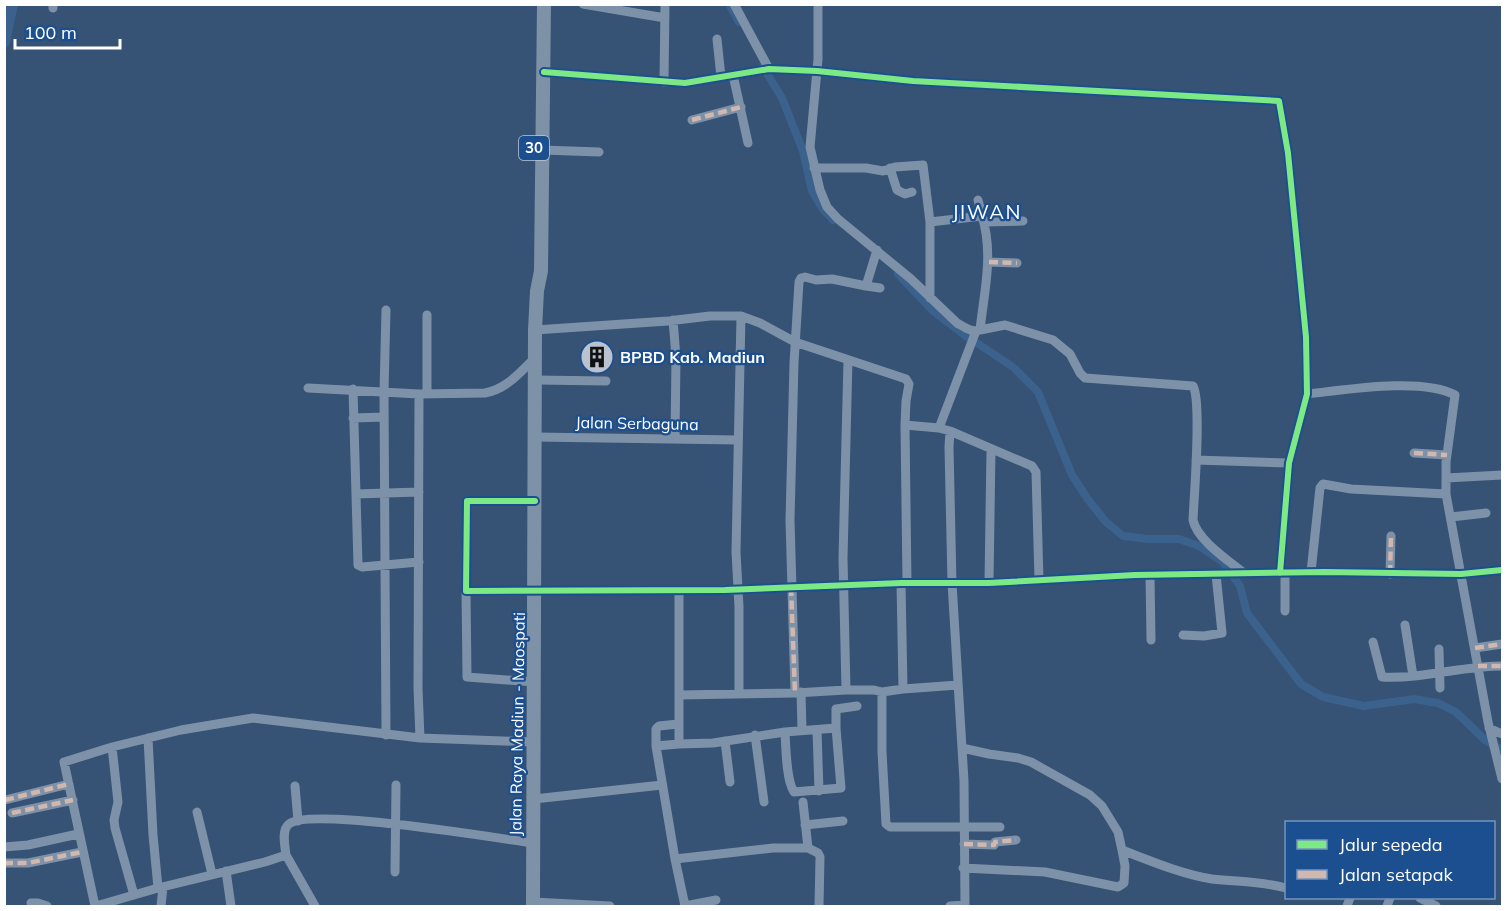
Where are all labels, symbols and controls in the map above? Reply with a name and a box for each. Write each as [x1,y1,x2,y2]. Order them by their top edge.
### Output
scale bar [15,12,120,50]
text: 100 m [24,21,77,44]
road number: 30 [519,136,549,160]
district label: JIWAN [952,199,1022,224]
building icon: BPBD Kab. Madiun [579,339,615,375]
place label: BPBD Kab. Madiun [620,347,765,367]
street label: Jalan Serbaguna [575,412,699,434]
street label: Jalan Raya Madiun - Maospati [505,612,529,836]
legend [1285,821,1495,899]
text: Jalur sepeda [1339,833,1443,856]
text: Jalan setapak [1339,863,1453,886]

